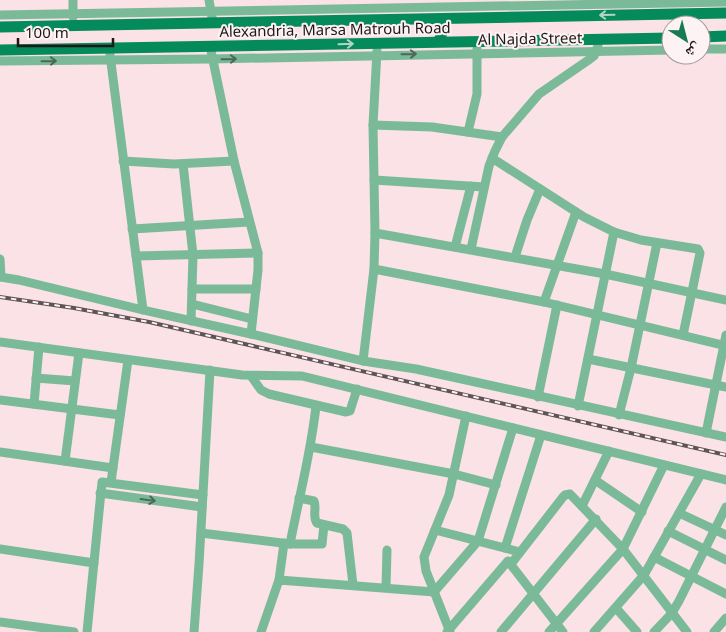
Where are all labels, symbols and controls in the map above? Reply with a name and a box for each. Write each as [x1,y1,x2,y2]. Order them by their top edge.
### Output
one-way arrow [600,11,616,20]
scale bar [18,15,112,47]
north arrow [661,15,711,65]
street label: Alexandria, Marsa Matrouh Road [219,17,451,41]
text: 100 m [25,22,69,42]
street label: Al Najda Street [478,27,583,49]
text: ش [682,39,706,63]
one-way arrow [338,40,354,49]
one-way arrow [400,50,416,59]
one-way arrow [220,54,236,64]
one-way arrow [40,56,56,66]
one-way arrow [140,495,156,505]

